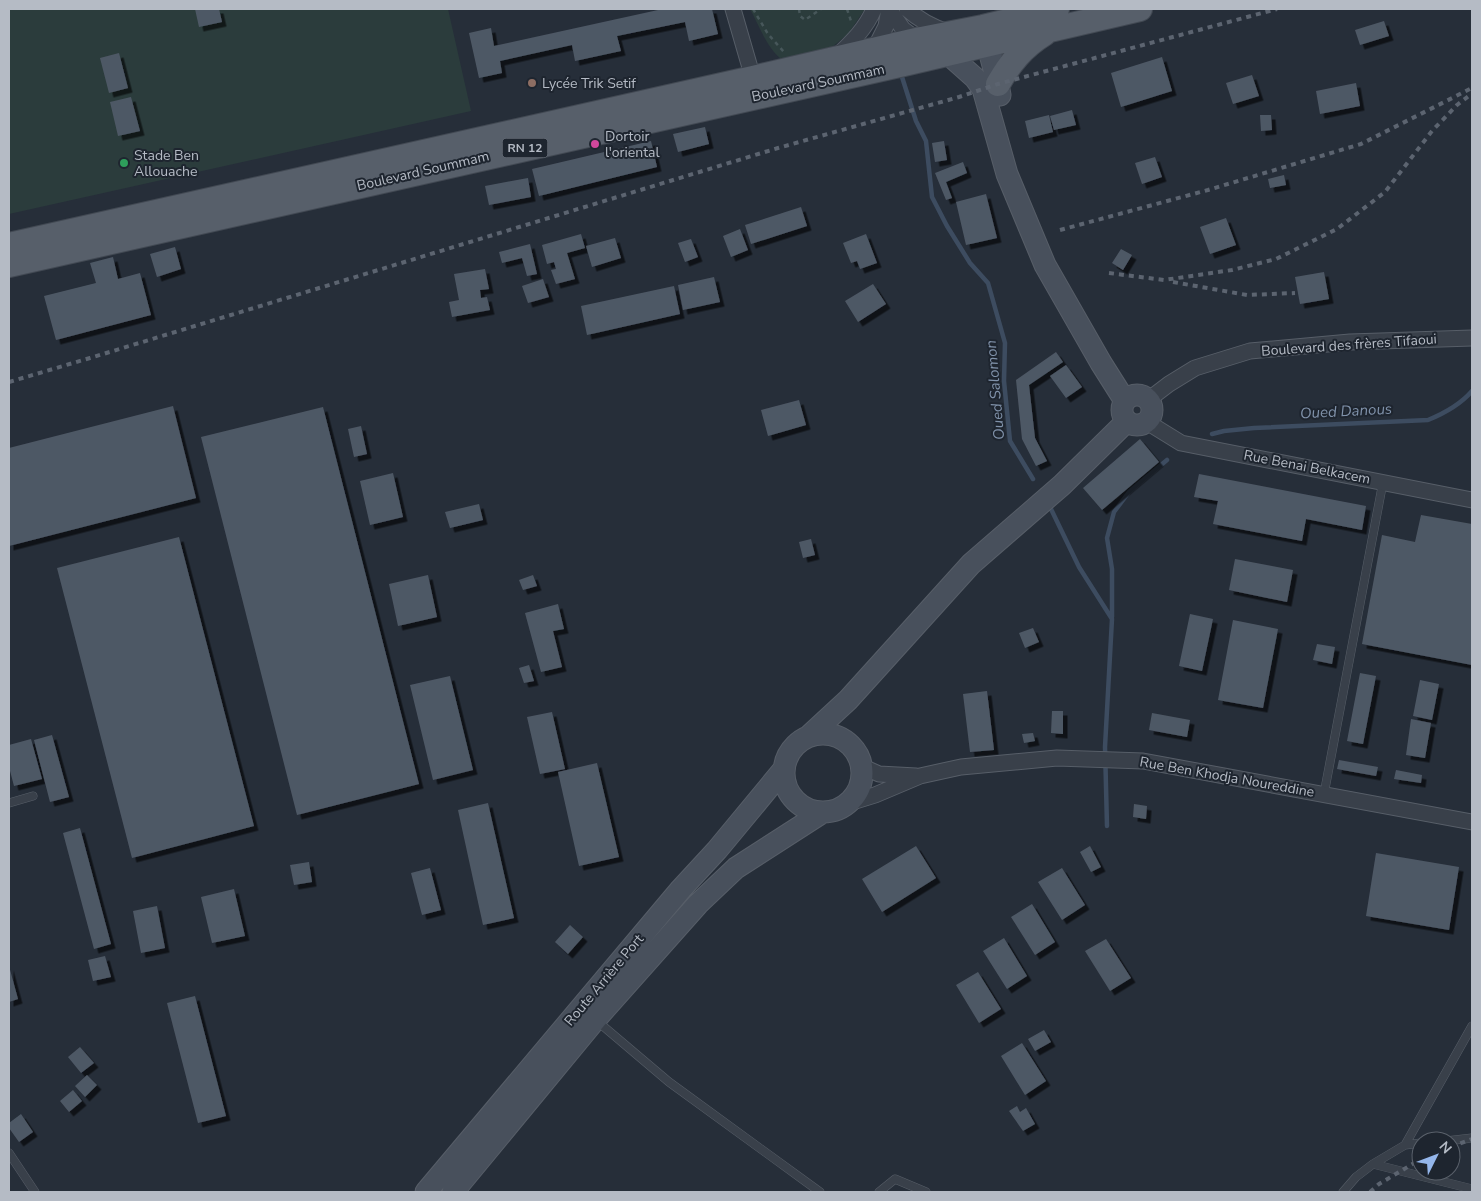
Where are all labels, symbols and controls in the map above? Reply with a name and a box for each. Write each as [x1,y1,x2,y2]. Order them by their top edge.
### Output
street label: Boulevard Soummam [750,60,886,106]
place label: Lycée Trik Setif [542,74,636,93]
marker: Lycée Trik Setif [526,77,538,89]
place label: Dortoir l'oriental [605,127,660,162]
road number: RN 12 [502,138,548,158]
marker: Dortoir l'oriental [589,138,601,150]
place label: Stade Ben Allouache [134,146,199,181]
street label: Boulevard Soummam [355,147,491,195]
marker: Stade Ben Allouache [118,157,130,169]
street label: Boulevard des frères Tifaoui [1261,329,1437,361]
water label: Oued Salomon [981,339,1009,441]
water label: Oued Danous [1300,399,1392,423]
street label: Rue Benai Belkacem [1242,445,1372,489]
street label: Rue Ben Khodja Noureddine [1138,752,1316,802]
street label: Route Arrière Port [560,930,648,1030]
north arrow [1411,1131,1461,1181]
text: N [1435,1137,1456,1158]

